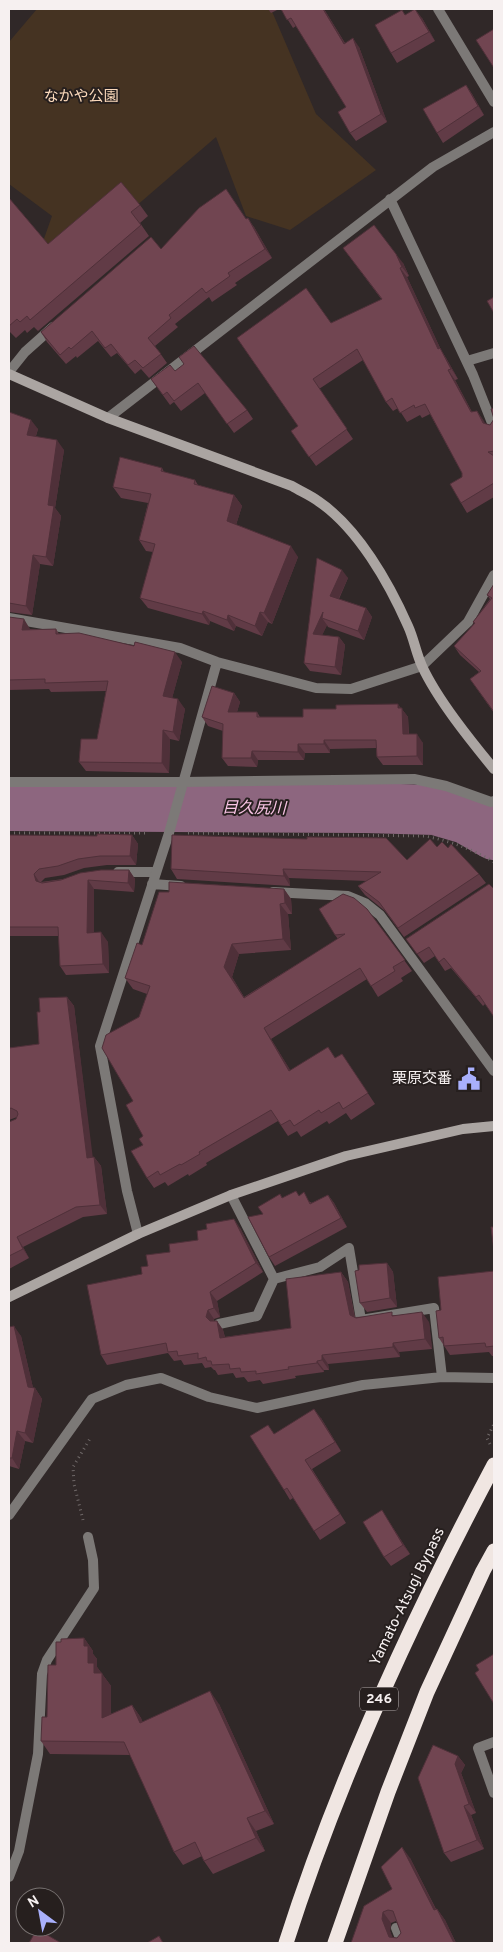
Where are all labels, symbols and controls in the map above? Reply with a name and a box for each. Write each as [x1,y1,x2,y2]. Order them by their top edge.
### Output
park label: なかや公園 [43,88,119,107]
water label: 目久尻川 [222,798,288,820]
public building icon: 栗原交番 [456,1066,482,1092]
place label: 栗原交番 [392,1070,452,1089]
street label: Yamato-Atsugi Bypass [366,1525,450,1669]
road number: 246 [360,1688,398,1710]
north arrow [15,1887,65,1937]
text: N [25,1892,43,1912]

